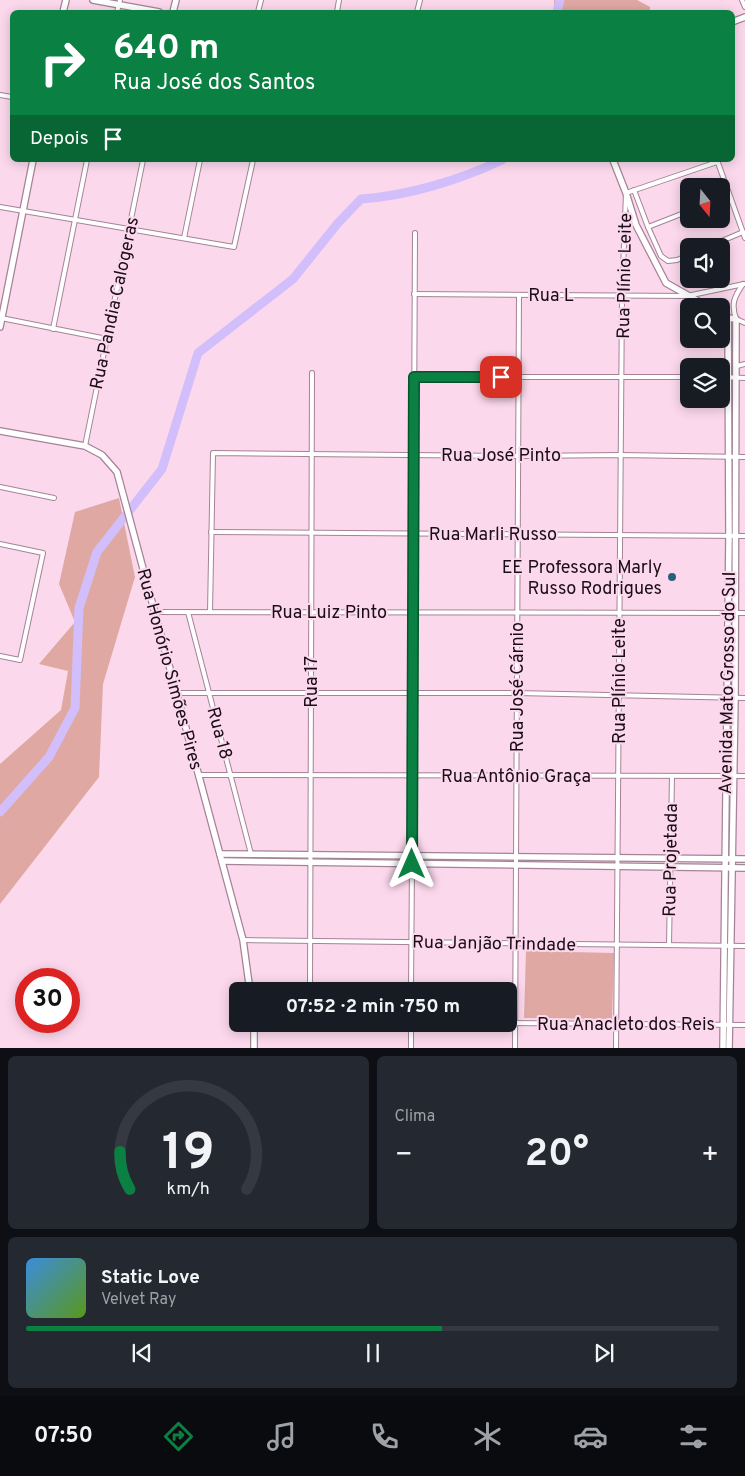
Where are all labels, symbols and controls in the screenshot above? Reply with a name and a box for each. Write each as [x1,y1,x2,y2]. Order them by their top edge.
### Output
text: 640 m [113,27,219,71]
icon: right [30,30,95,95]
text: Rua José dos Santos [113,70,315,97]
icon: arrive [99,125,127,153]
text: Depois [30,127,89,151]
north arrow [680,178,730,228]
map controls [680,178,730,408]
street label: Rua Plínio Leite [613,213,638,339]
street label: Rua Pandia Calogeras [86,215,145,392]
button: sound [680,238,730,288]
street label: Rua L [528,285,574,308]
button: search [680,298,730,348]
pin [480,356,522,398]
button: layers [680,358,730,408]
icon: arrive [487,363,515,391]
street label: Rua José Pinto [441,445,561,468]
street label: Rua Marli Russo [429,524,557,547]
place label: EE Professora Marly Russo Rodrigues [502,557,662,601]
street label: Rua Honório Simões Pires [131,566,207,773]
marker: EE Professora Marly Russo Rodrigues [666,571,678,583]
street label: Avenida Mato Grosso do Sul [715,572,742,795]
street label: Rua Luiz Pinto [271,602,387,625]
street label: Rua Plínio Leite [609,618,632,744]
street label: Rua José Cárnio [507,622,530,752]
street label: Rua 17 [301,656,324,708]
street label: Rua 18 [201,705,237,762]
street label: Rua Antônio Graça [441,766,591,789]
street label: Rua Projetada [659,803,684,917]
position arrow [385,837,437,889]
street label: Rua Janjão Trindade [412,932,576,957]
speed limit sign: 30 [15,968,80,1033]
text: 07:52 · 2 min · 750 m [286,995,460,1019]
street label: Rua Anacleto dos Reis [537,1014,715,1037]
text: Clima [395,1107,435,1127]
text: 19 [162,1122,215,1188]
text: 20° [525,1131,589,1180]
text: − [395,1138,413,1174]
text: + [701,1138,719,1174]
text: km/h [167,1178,210,1201]
text: Static Love [101,1266,200,1290]
text: Velvet Ray [101,1290,176,1310]
icon: previous [128,1339,156,1367]
icon: pause [359,1339,387,1367]
icon: next [590,1339,618,1367]
icon: directions [161,1419,196,1454]
icon: music [264,1419,299,1454]
icon: phone [367,1419,402,1454]
icon: climate [470,1419,505,1454]
icon: car [573,1419,608,1454]
icon: filters [676,1419,711,1454]
text: 07:50 [34,1423,93,1450]

